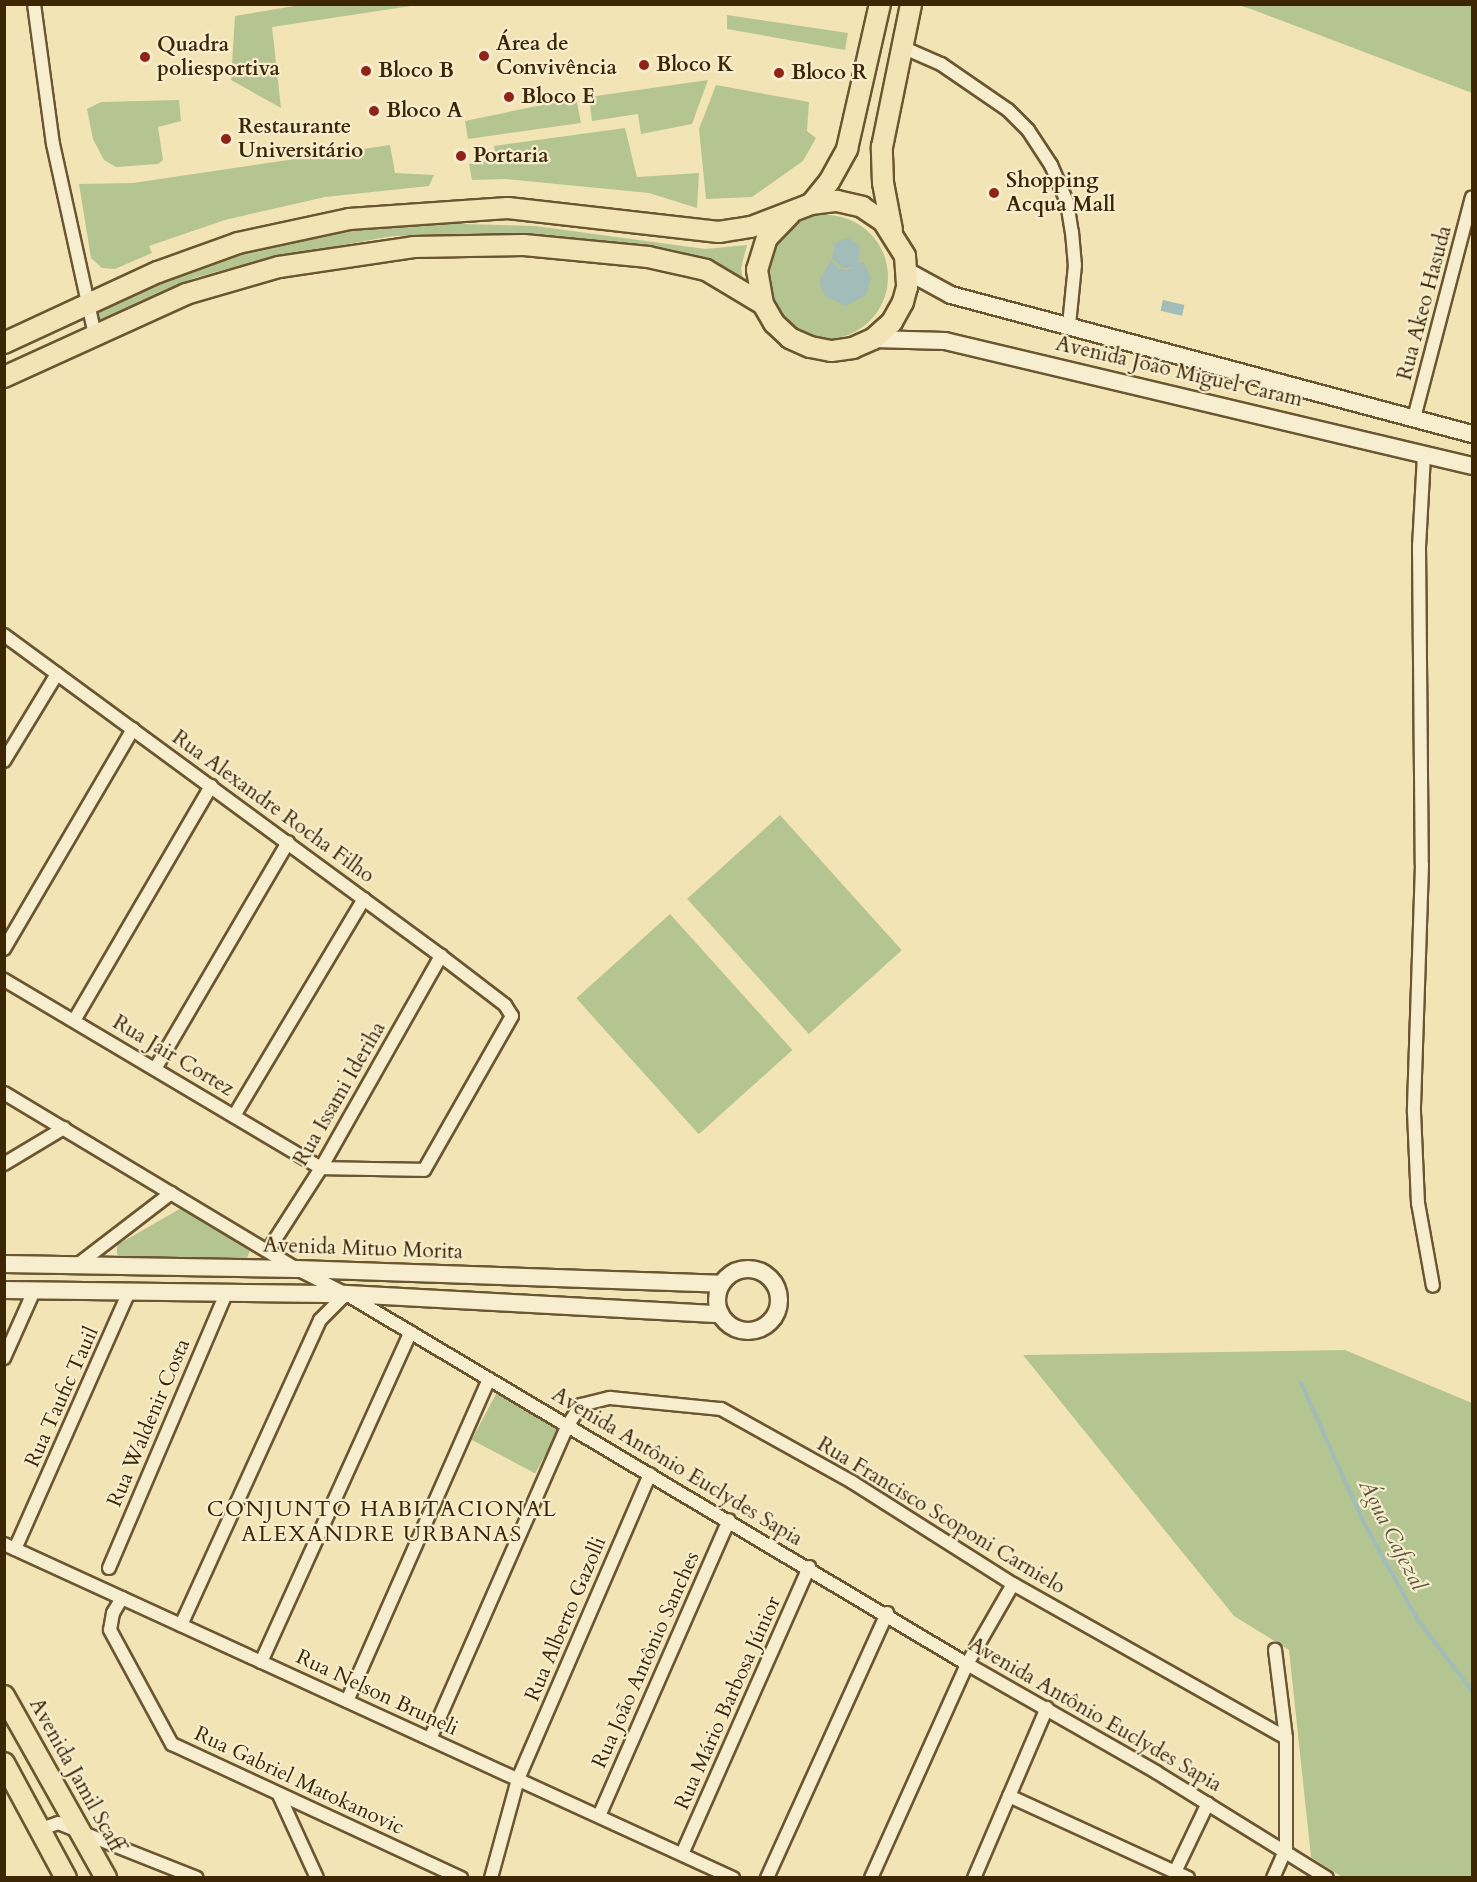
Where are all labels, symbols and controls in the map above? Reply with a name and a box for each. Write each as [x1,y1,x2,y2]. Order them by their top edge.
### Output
place label: Área de Convivência [496,31,617,81]
place label: Quadra poliesportiva [157,32,280,82]
marker: Área de Convivência [477,49,491,63]
marker: Quadra poliesportiva [138,50,152,64]
place label: Bloco K [656,52,734,78]
place label: Bloco B [378,58,454,84]
marker: Bloco K [637,58,651,72]
place label: Bloco R [791,60,867,86]
marker: Bloco B [359,64,373,78]
marker: Bloco R [772,66,786,80]
place label: Bloco E [521,84,595,110]
marker: Bloco E [502,90,516,104]
place label: Bloco A [386,98,462,124]
marker: Bloco A [367,104,381,118]
place label: Restaurante Universitário [238,114,363,164]
marker: Restaurante Universitário [219,132,233,146]
place label: Portaria [473,143,549,169]
marker: Portaria [454,149,468,163]
place label: Shopping Acqua Mall [1006,168,1115,218]
marker: Shopping Acqua Mall [987,186,1001,200]
street label: Rua Akeo Hasuda [1392,223,1458,383]
street label: Avenida João Miguel Caram [1053,331,1305,413]
street label: Rua Alexandre Rocha Filho [167,725,379,889]
street label: Rua Jair Cortez [108,1010,238,1102]
street label: Rua Issami Ideriha [288,1017,392,1171]
street label: Avenida Mituo Morita [263,1233,463,1265]
street label: Rua Taufic Tauil [20,1323,104,1471]
street label: Rua Waldenir Costa [102,1335,196,1511]
street label: Avenida Antônio Euclydes Sapia [547,1382,807,1552]
street label: Rua Francisco Scoponi Carnielo [812,1432,1070,1600]
water label: Água Cafezal [1353,1475,1431,1595]
district label: CONJUNTO HABITACIONAL ALEXANDRE URBANAS [207,1496,557,1548]
street label: Rua Alberto Gazolli [520,1533,612,1705]
street label: Rua João Antônio Sanches [587,1548,705,1772]
street label: Rua Mário Barbosa Júnior [670,1592,786,1814]
street label: Avenida Antônio Euclydes Sapia [964,1632,1226,1798]
street label: Rua Nelson Bruneli [292,1644,462,1742]
street label: Avenida Jamil Scaff [23,1694,129,1856]
street label: Rua Gabriel Matokanovic [190,1721,408,1841]

